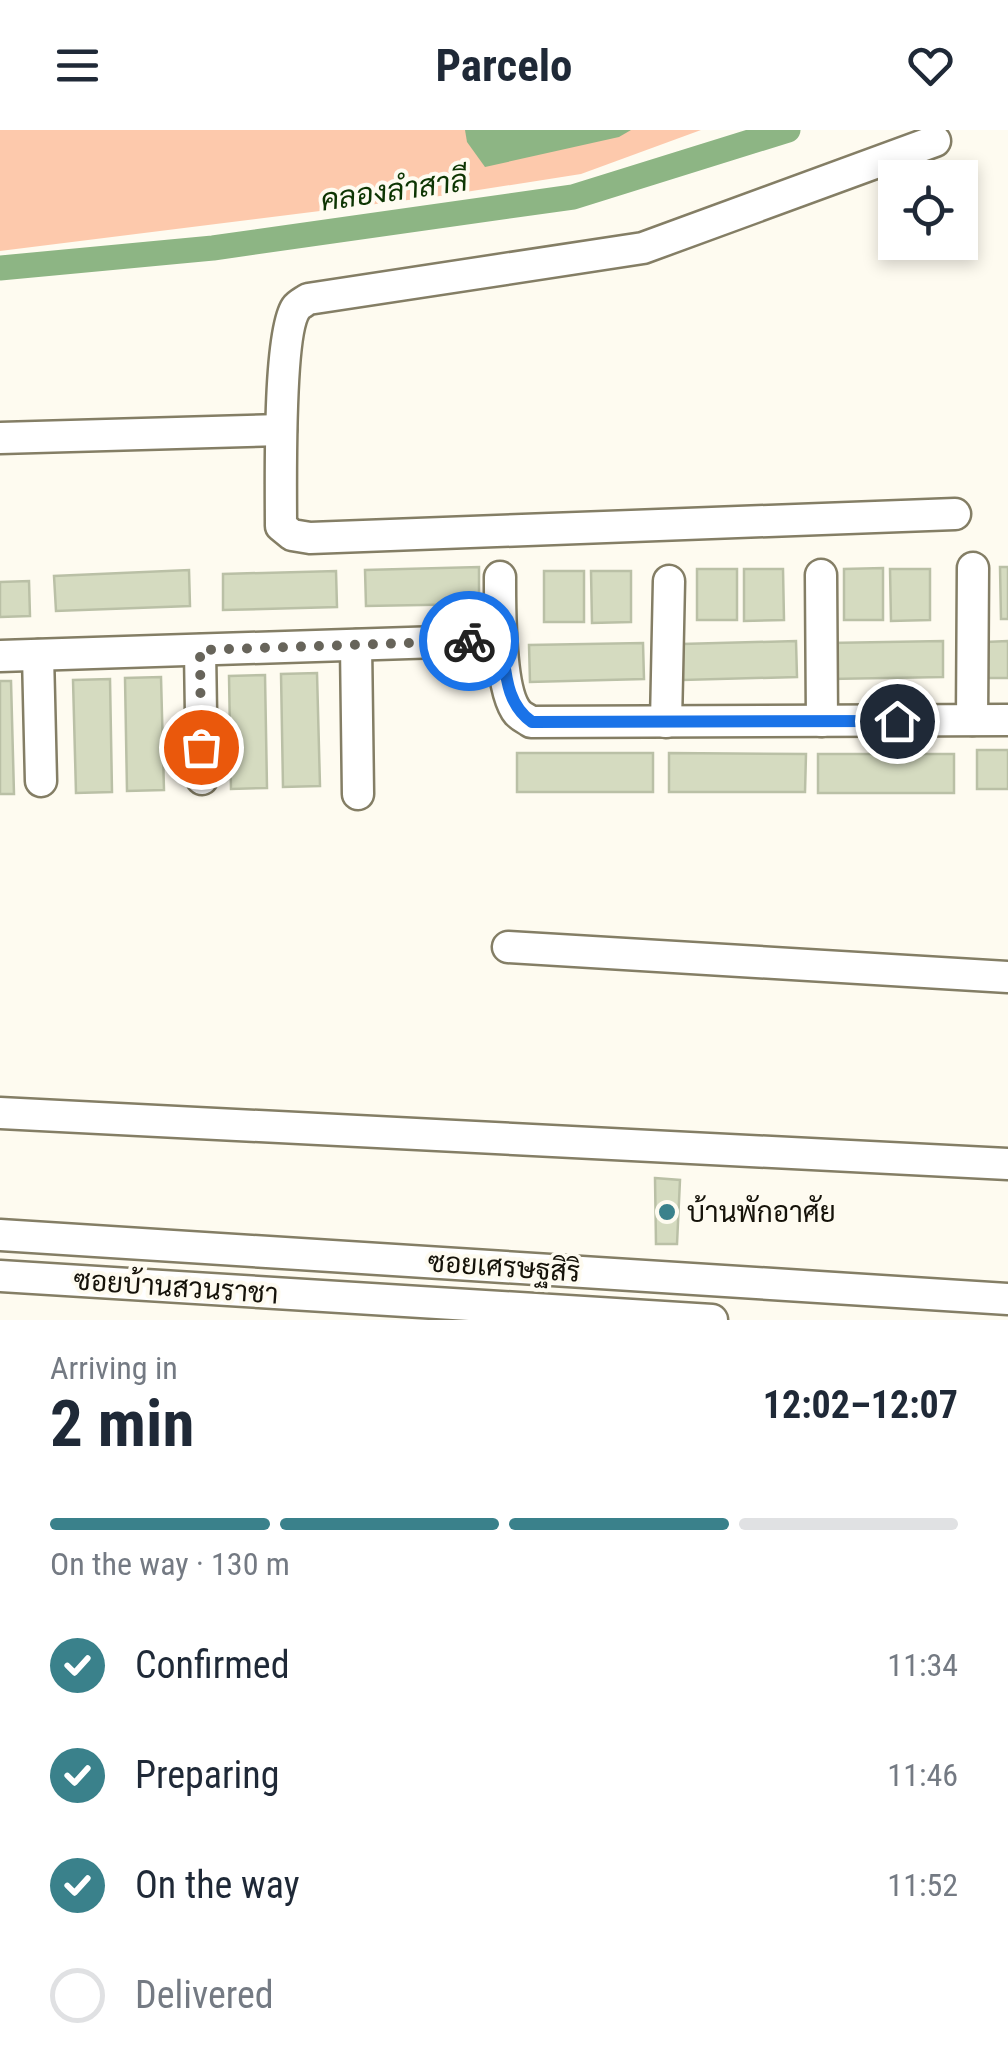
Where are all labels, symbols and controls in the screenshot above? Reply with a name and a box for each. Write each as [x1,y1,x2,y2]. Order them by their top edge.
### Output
icon: menu [50,38,105,93]
icon: heart [903,38,958,93]
text: Parcelo [436,39,572,92]
map controls [878,160,978,260]
button: locate [878,160,978,260]
water label: คลองลำสาลี [318,161,471,218]
courier [419,591,519,691]
icon: bike [442,614,497,669]
pin [855,679,940,764]
icon: home [870,694,925,749]
pin [159,705,244,790]
icon: bag [174,720,229,775]
place label: บ้านพักอาศัย [687,1194,836,1229]
marker: บ้านพักอาศัย [656,1201,678,1223]
street label: ซอยเศรษฐสิริ [427,1245,581,1291]
street label: ซอยบ้านสวนราชา [72,1261,280,1311]
text: Arriving in [50,1349,178,1387]
text: 12:02–12:07 [763,1383,958,1427]
text: 2 min [50,1386,194,1462]
text: On the way · 130 m [50,1545,290,1583]
icon: check [50,1638,105,1693]
text: Confirmed [135,1643,290,1687]
text: 11:34 [887,1646,958,1684]
icon: check [50,1748,105,1803]
text: Preparing [135,1753,280,1797]
text: 11:46 [887,1756,958,1794]
icon: check [50,1858,105,1913]
text: On the way [135,1863,300,1907]
text: 11:52 [887,1866,958,1904]
text: Delivered [135,1973,274,2017]

